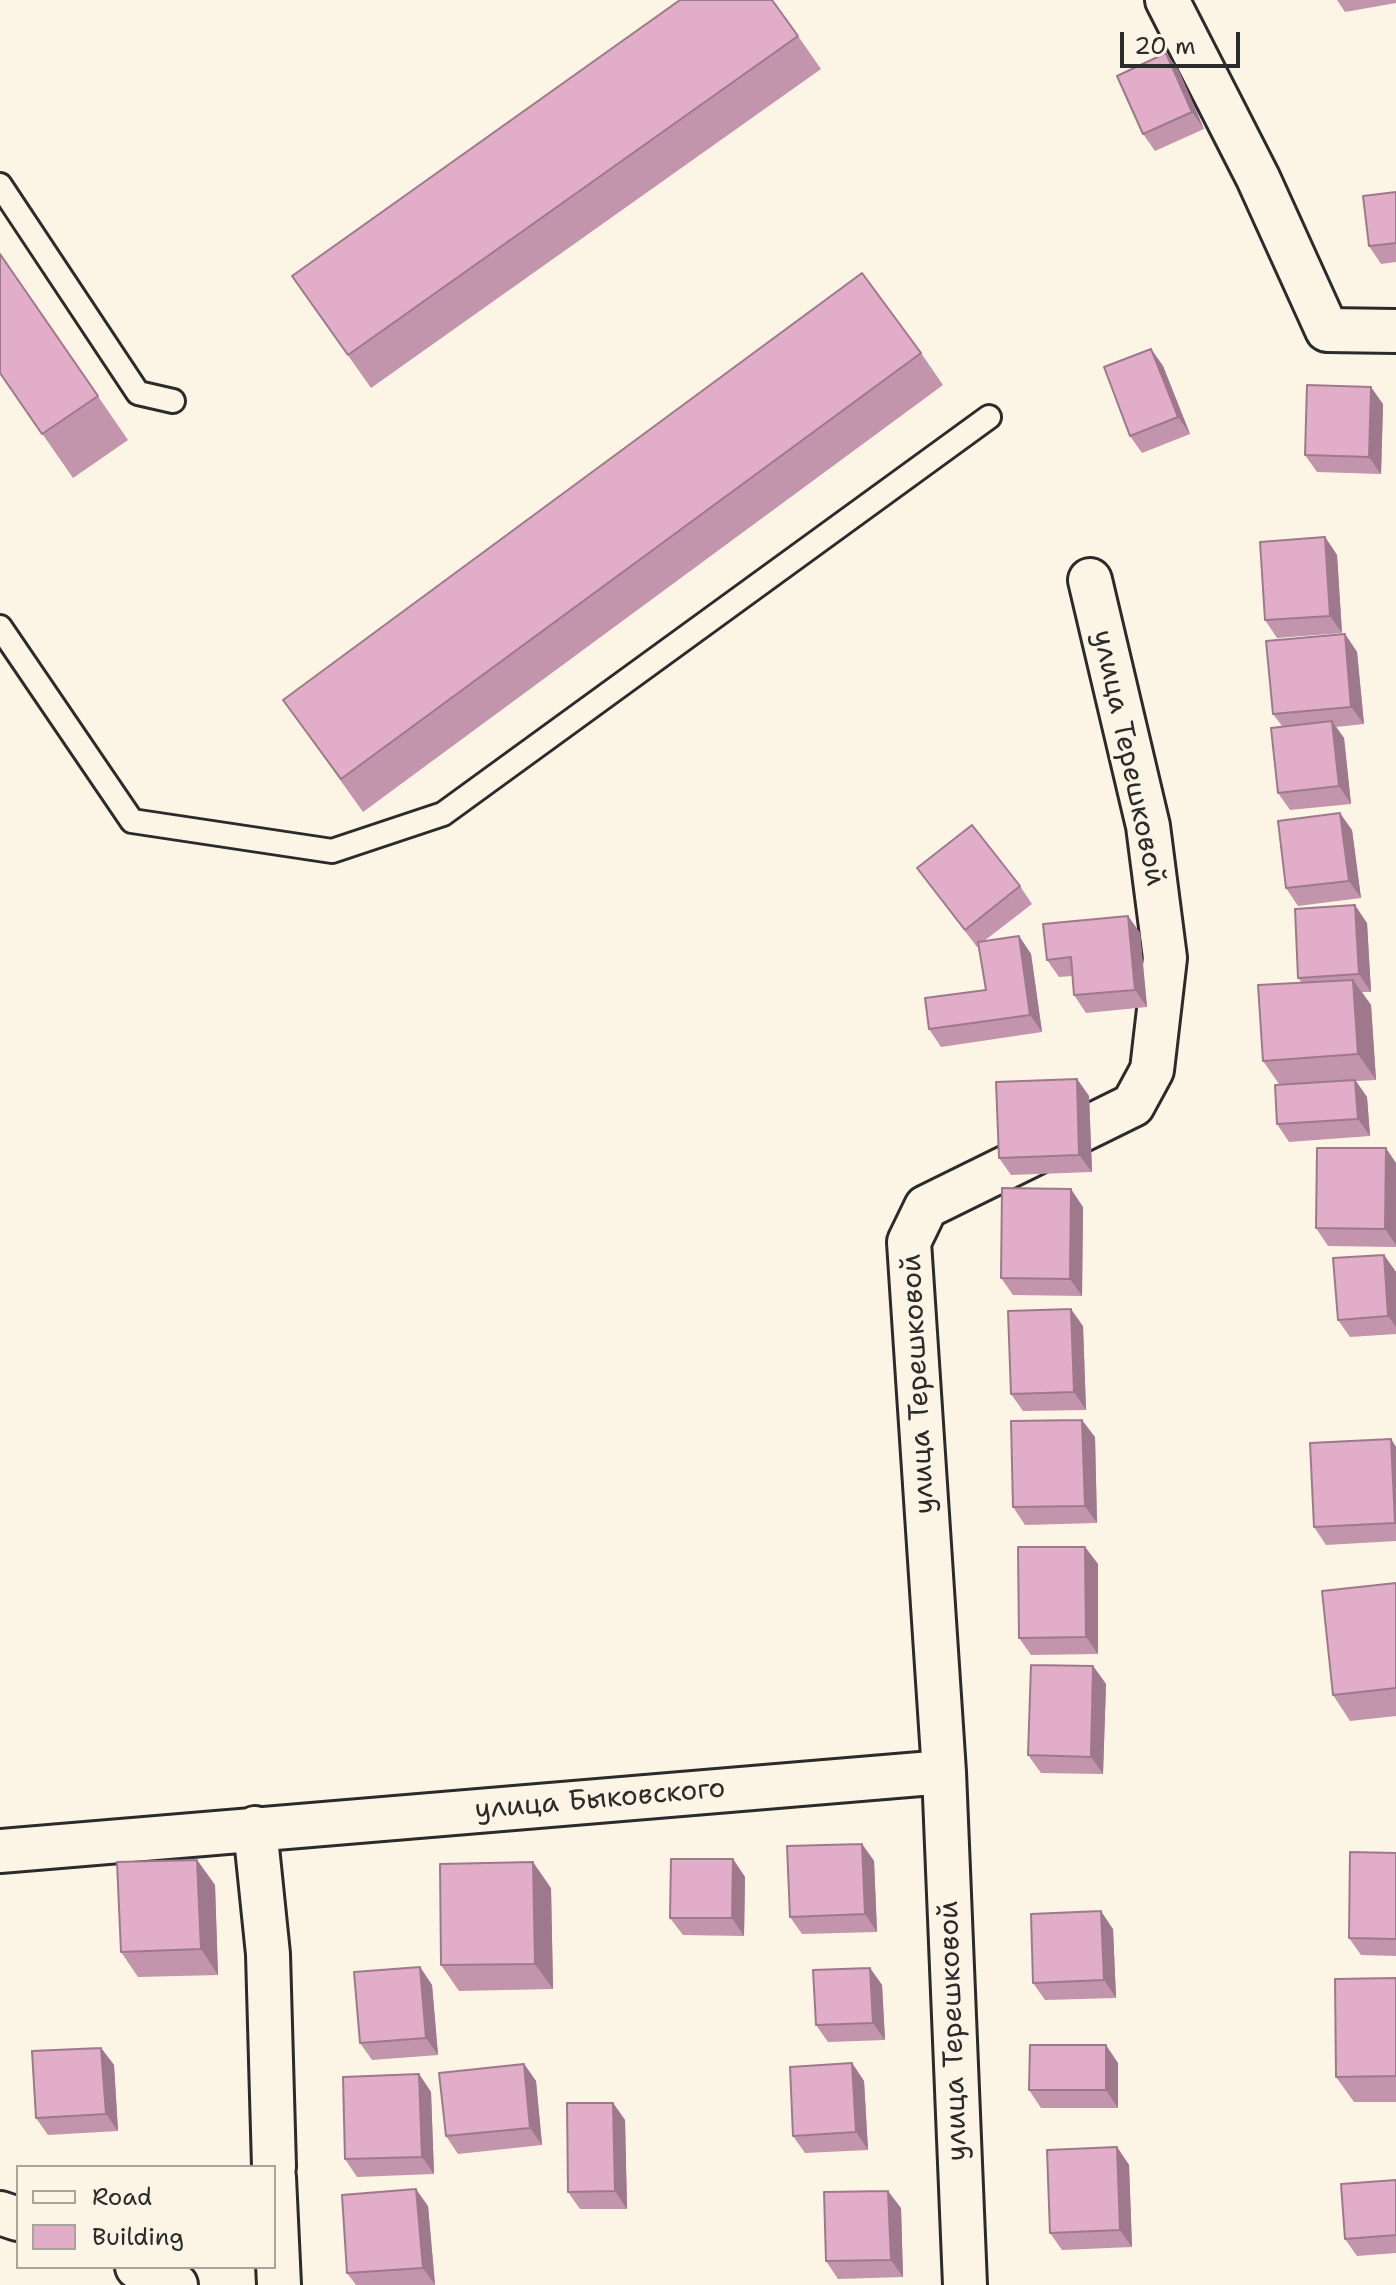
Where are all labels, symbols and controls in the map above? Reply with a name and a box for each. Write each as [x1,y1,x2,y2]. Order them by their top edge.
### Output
scale bar [1124,16,1244,66]
text: 20 m [1134,30,1196,62]
street label: улица Терешковой [1084,627,1172,889]
street label: улица Терешковой [895,1253,943,1515]
street label: улица Быковского [473,1772,727,1828]
street label: улица Терешковой [933,1900,975,2162]
legend [16,2165,276,2269]
text: Road [92,2181,152,2213]
text: Building [92,2221,184,2253]

